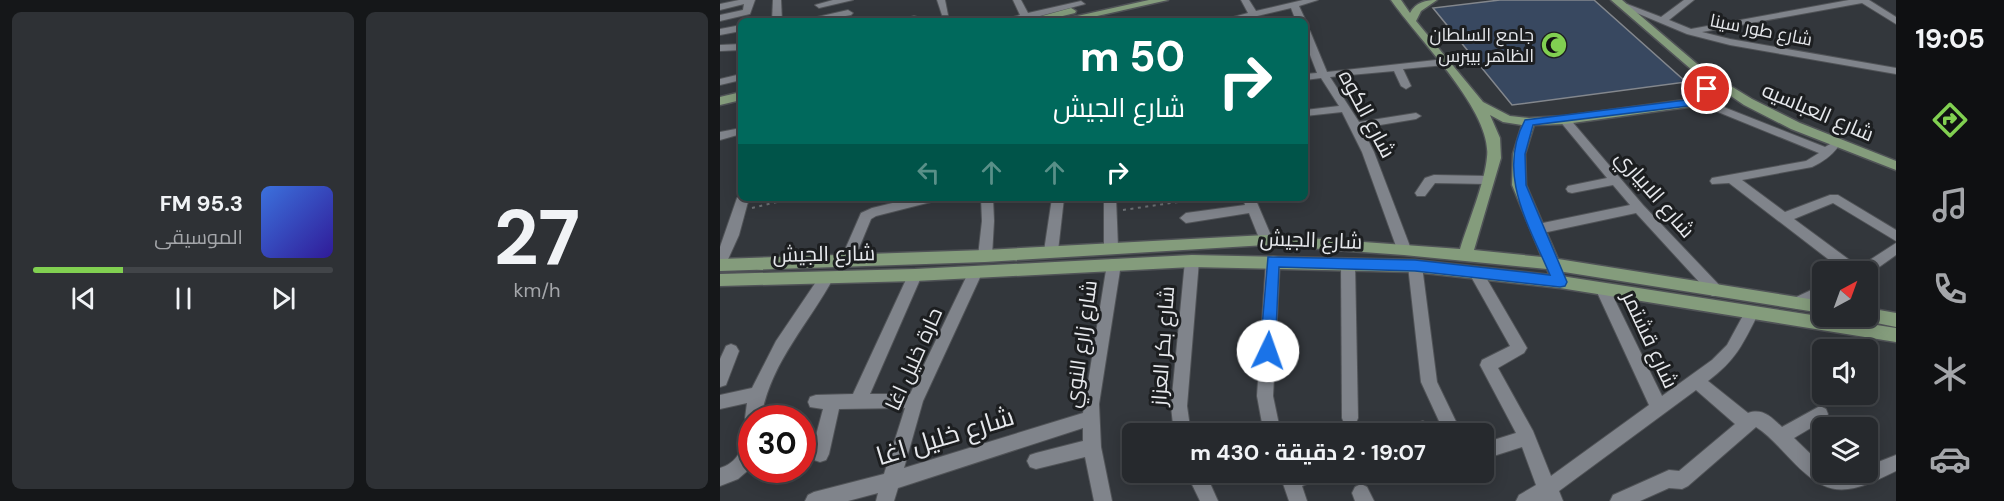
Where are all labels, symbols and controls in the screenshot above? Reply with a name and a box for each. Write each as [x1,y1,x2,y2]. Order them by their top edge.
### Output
street label: شارع طور سينا [1708,8,1814,52]
text: 19:05 [1915,21,1985,56]
place label: جامع السلطان الظاهر بيبرس [1429,23,1534,68]
text: 50 m [1080,29,1185,84]
mosque icon: جامع السلطان الظاهر بيبرس [1539,30,1569,60]
icon: right [1206,42,1284,120]
pin [1681,63,1732,114]
street label: شارع الكوه [1332,65,1402,163]
icon: arrive [1690,72,1723,105]
street label: شارع العباسيه [1758,76,1878,148]
text: شارع الجيش [1053,90,1185,125]
icon: directions [1929,99,1971,141]
street label: شارع الابياري [1608,144,1701,245]
icon: left [912,156,945,189]
icon: ahead [975,156,1008,189]
icon: ahead [1038,156,1071,189]
icon: right [1101,156,1134,189]
icon: music [1929,184,1971,226]
text: 27 [494,187,580,288]
text: 95.3 FM [160,189,243,218]
text: الموسيقى [154,224,243,250]
street label: شارع الجيش [1259,224,1363,256]
street label: شارع الجيش [772,239,876,269]
north arrow [1812,261,1878,327]
map controls [1812,261,1878,483]
icon: phone [1929,268,1971,310]
text: km/h [513,277,561,303]
street label: شارع زارع النوي [1058,278,1106,410]
icon: previous [67,282,100,315]
icon: pause [167,282,200,315]
icon: next [267,282,300,315]
street label: شارع بكر العزاز [1145,285,1181,408]
street label: شارع قشتمر [1615,286,1685,393]
street label: حارة خليل اغا [879,303,949,415]
position arrow [1236,319,1300,383]
button: sound [1812,339,1878,405]
icon: climate [1929,353,1971,395]
street label: شارع خليل اغا [872,399,1018,473]
speed limit sign: 30 [738,405,816,483]
button: layers [1812,417,1878,483]
text: 19:07 · 2 دقيقة · 430 m [1190,438,1426,467]
icon: car [1929,438,1971,480]

